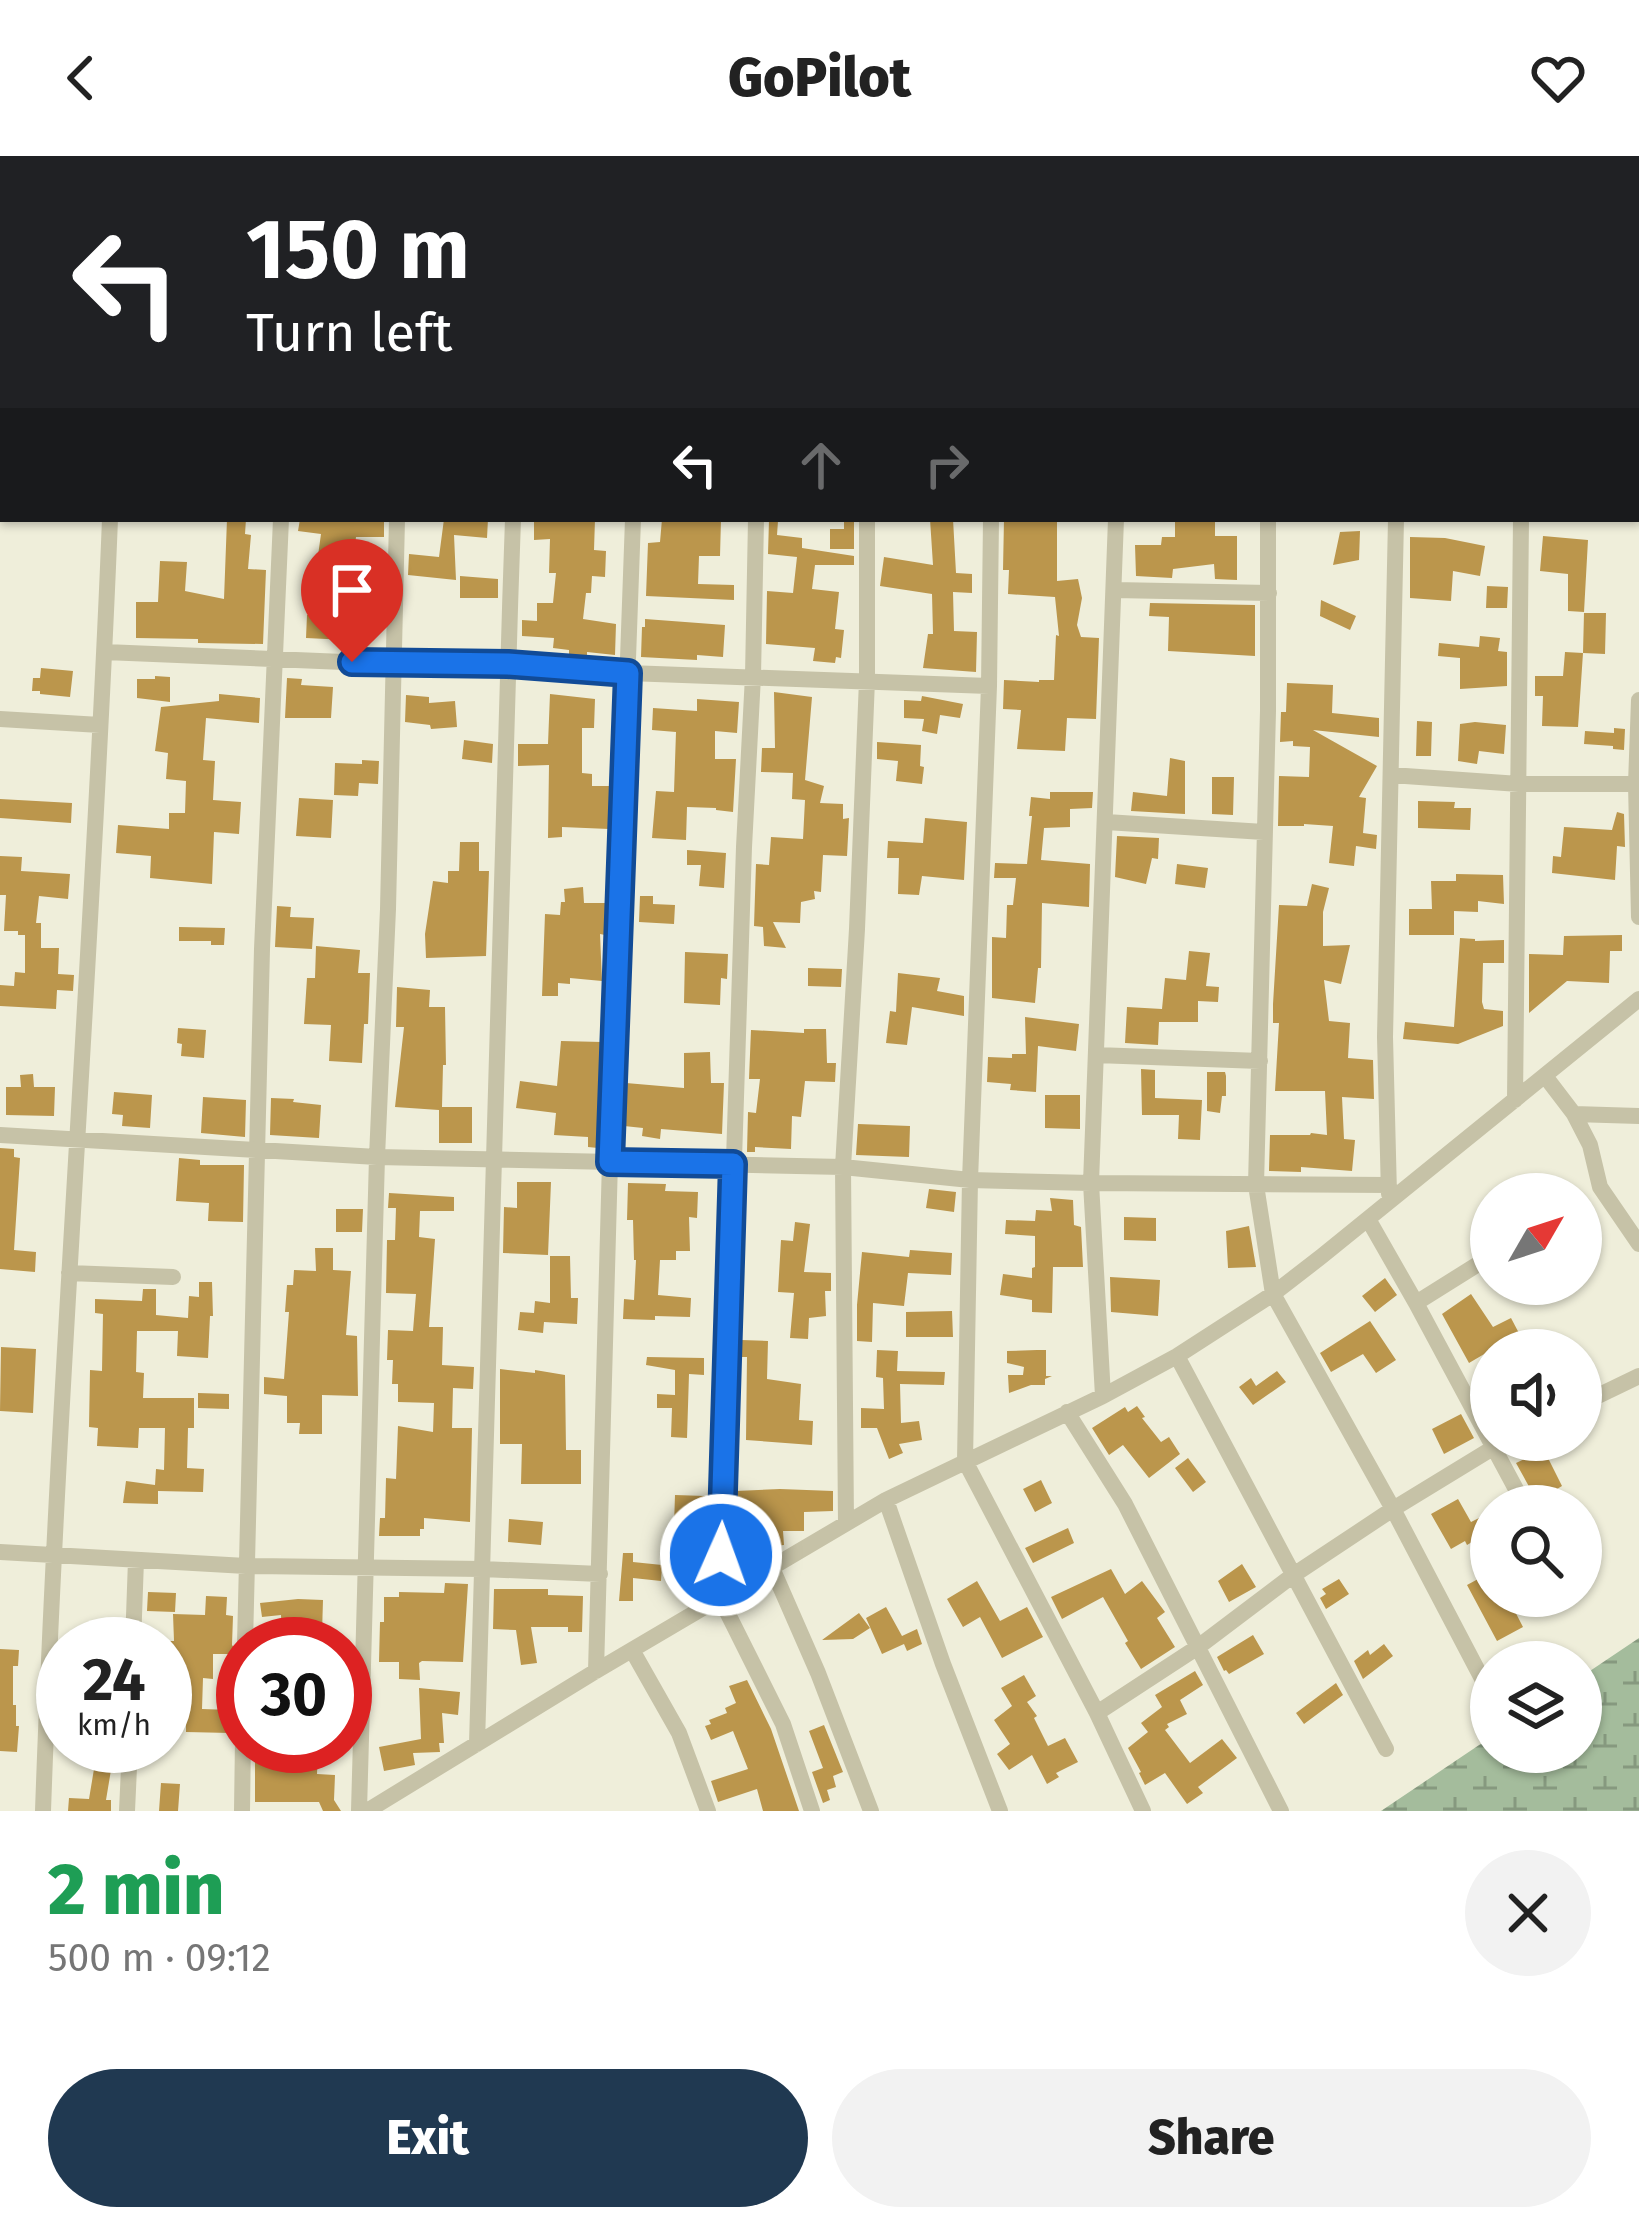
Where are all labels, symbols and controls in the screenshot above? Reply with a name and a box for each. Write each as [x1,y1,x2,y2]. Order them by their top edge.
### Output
icon: back [48,45,114,111]
icon: heart [1525,45,1591,111]
text: GoPilot [728,46,911,110]
text: 150 m [246,199,470,300]
icon: left [48,204,204,360]
text: Turn left [246,301,453,365]
icon: left [662,432,728,498]
icon: ahead [788,432,854,498]
icon: right [914,432,980,498]
pin [301,539,403,662]
icon: arrive [319,557,385,623]
north arrow [1470,1173,1602,1305]
map controls [1470,1173,1602,1773]
button: sound [1470,1329,1602,1461]
button: search [1470,1485,1602,1617]
position arrow [658,1492,784,1618]
speed limit sign: 30 [216,1617,372,1773]
button: layers [1470,1641,1602,1773]
text: 24 [82,1644,146,1716]
text: km/h [77,1707,151,1743]
text: 2 min [48,1847,224,1933]
button: close [1465,1850,1591,1976]
text: 500 m · 09:12 [48,1935,271,1981]
button: Exit [48,2069,808,2207]
button: Share [832,2069,1591,2207]

